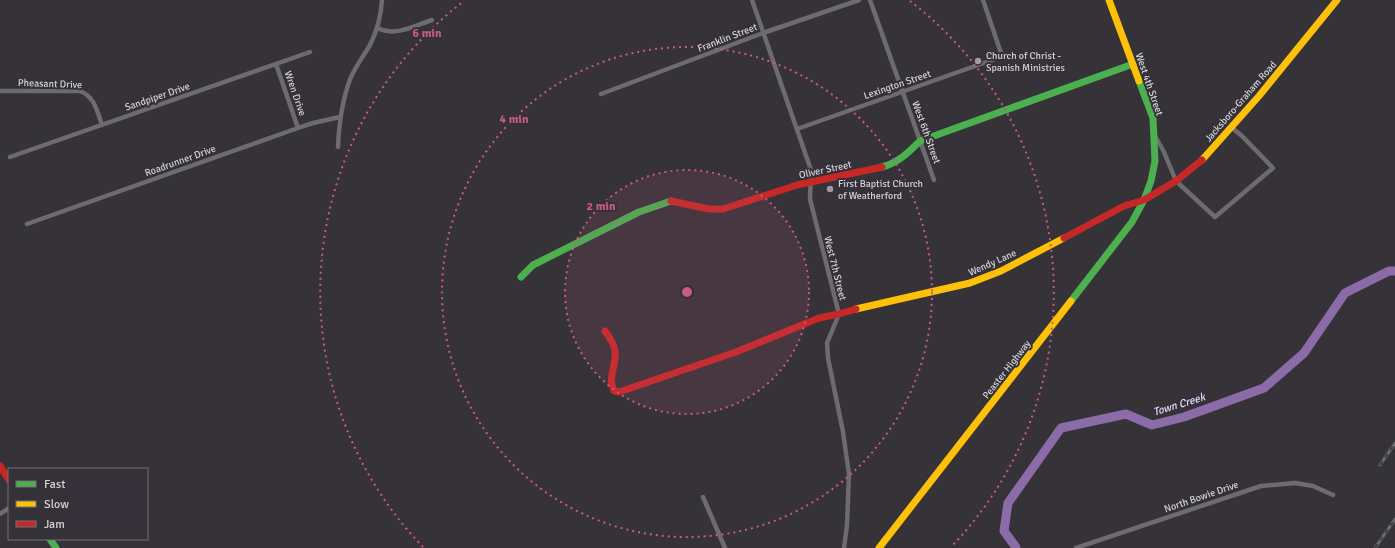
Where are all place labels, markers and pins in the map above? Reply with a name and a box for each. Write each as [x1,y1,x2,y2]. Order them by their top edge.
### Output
place label: Church of Christ - Spanish Ministries [986,50,1066,74]
marker: Church of Christ - Spanish Ministries [973,56,983,66]
place label: First Baptist Church of Weatherford [838,178,923,202]
marker: First Baptist Church of Weatherford [825,184,835,194]
centre of rings [680,285,694,299]

